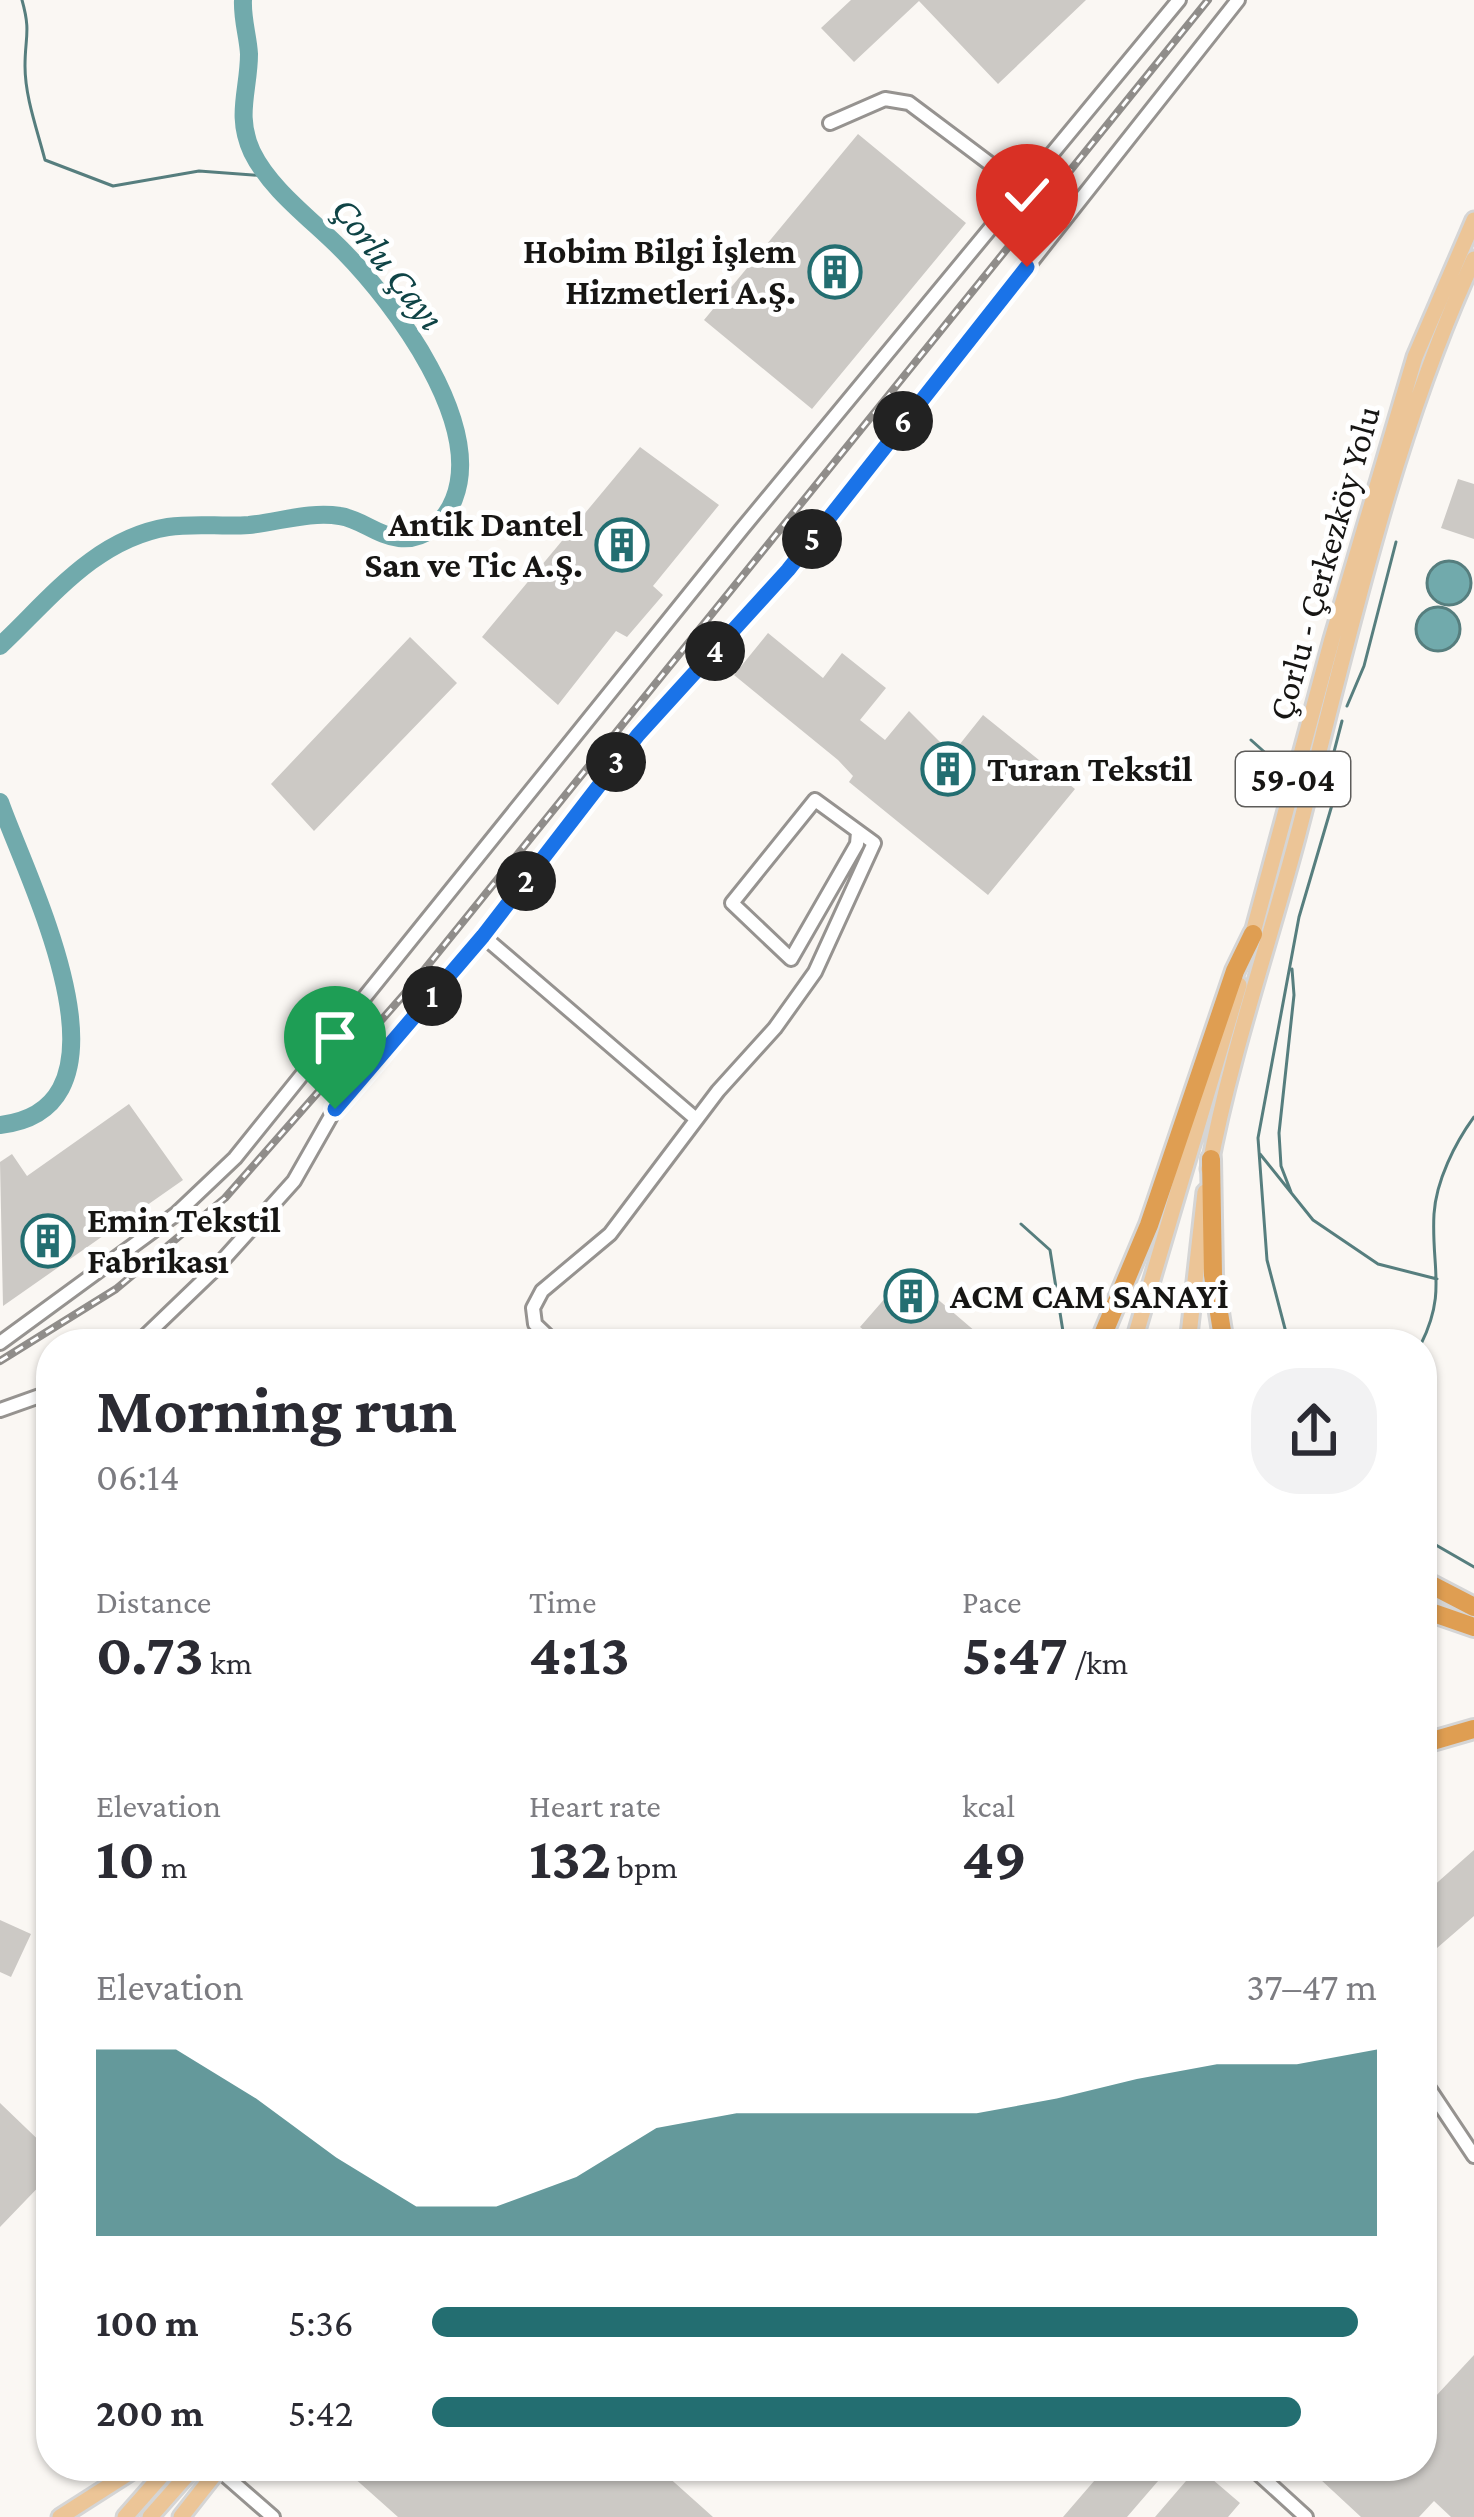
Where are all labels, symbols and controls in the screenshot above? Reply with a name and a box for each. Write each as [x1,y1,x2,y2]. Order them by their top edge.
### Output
pin [976,144,1078,267]
icon: check [994,162,1060,228]
water label: Çorlu Çayı [323,188,454,339]
place label: Hobim Bilgi İşlem Hizmetleri A.Ş. [523,231,797,312]
building icon: Hobim Bilgi İşlem Hizmetleri A.Ş. [807,244,863,300]
pin: 6 [873,391,933,451]
street label: Çorlu - Çerkezköy Yolu [1260,401,1388,725]
text: 6 [894,402,912,439]
place label: Antik Dantel San ve Tic A.Ş. [364,504,583,585]
pin: 5 [782,509,842,569]
building icon: Antik Dantel San ve Tic A.Ş. [594,517,650,573]
text: 5 [804,520,820,557]
pin: 4 [685,621,745,681]
text: 4 [706,632,724,669]
pin: 3 [586,732,646,792]
building icon: Turan Tekstil [920,741,976,797]
text: 3 [608,743,624,780]
place label: Turan Tekstil [987,749,1192,789]
road number: 59-04 [1236,752,1350,806]
pin: 2 [496,851,556,911]
text: 2 [518,862,534,899]
pin: 1 [402,966,462,1026]
text: 1 [426,977,438,1014]
pin [284,986,386,1109]
icon: arrive [302,1004,368,1070]
place label: Emin Tekstil Fabrikası [87,1200,281,1281]
building icon: Emin Tekstil Fabrikası [20,1213,76,1269]
building icon: ACM CAM SANAYİ [883,1268,939,1324]
place label: ACM CAM SANAYİ [949,1276,1229,1316]
button: share [1251,1368,1377,1494]
text: Morning run [96,1373,457,1446]
text: 06:14 [96,1455,180,1498]
text: Distance [96,1583,211,1620]
text: Time [529,1583,597,1620]
text: Pace [962,1583,1021,1620]
text: 0.73 [96,1620,204,1687]
text: 4:13 [529,1620,630,1687]
text: 5:47 [962,1620,1068,1687]
text: km [204,1644,252,1681]
text: /km [1068,1644,1128,1681]
text: Elevation [96,1787,221,1824]
text: Heart rate [529,1787,661,1824]
text: kcal [962,1787,1015,1824]
text: 10 [96,1824,155,1891]
text: 132 [529,1824,611,1891]
text: 49 [962,1824,1027,1891]
text: m [155,1848,188,1885]
text: bpm [611,1848,678,1885]
text: Elevation [96,1965,244,2008]
text: 37–47 m [1246,1965,1377,2008]
text: 100 m [96,2301,199,2344]
text: 5:36 [288,2301,354,2344]
text: 200 m [96,2391,204,2434]
text: 5:42 [288,2391,353,2434]

